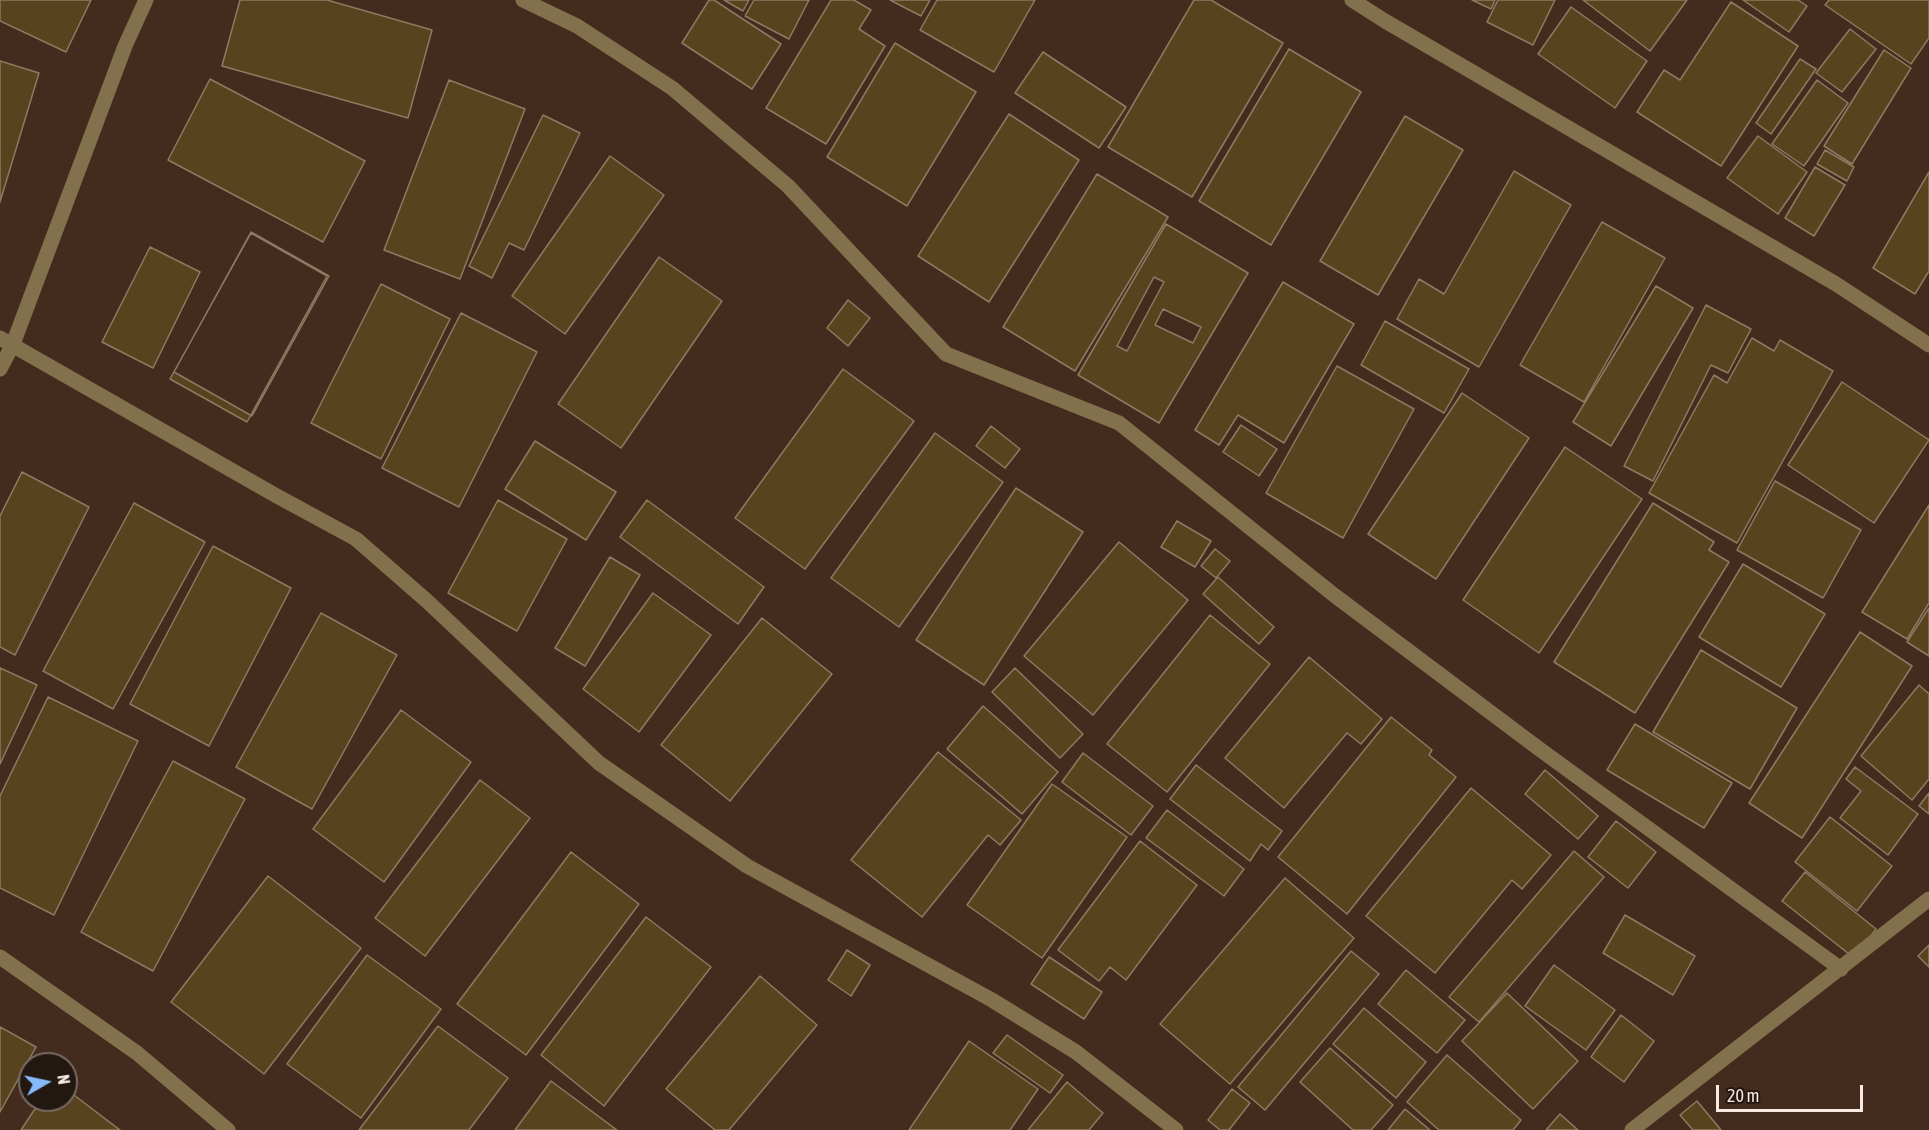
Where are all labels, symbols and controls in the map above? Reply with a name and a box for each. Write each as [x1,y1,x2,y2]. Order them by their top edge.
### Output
north arrow [18,1052,78,1112]
text: N [54,1073,73,1086]
scale bar [1719,1073,1866,1111]
text: 20 m [1727,1085,1759,1106]

